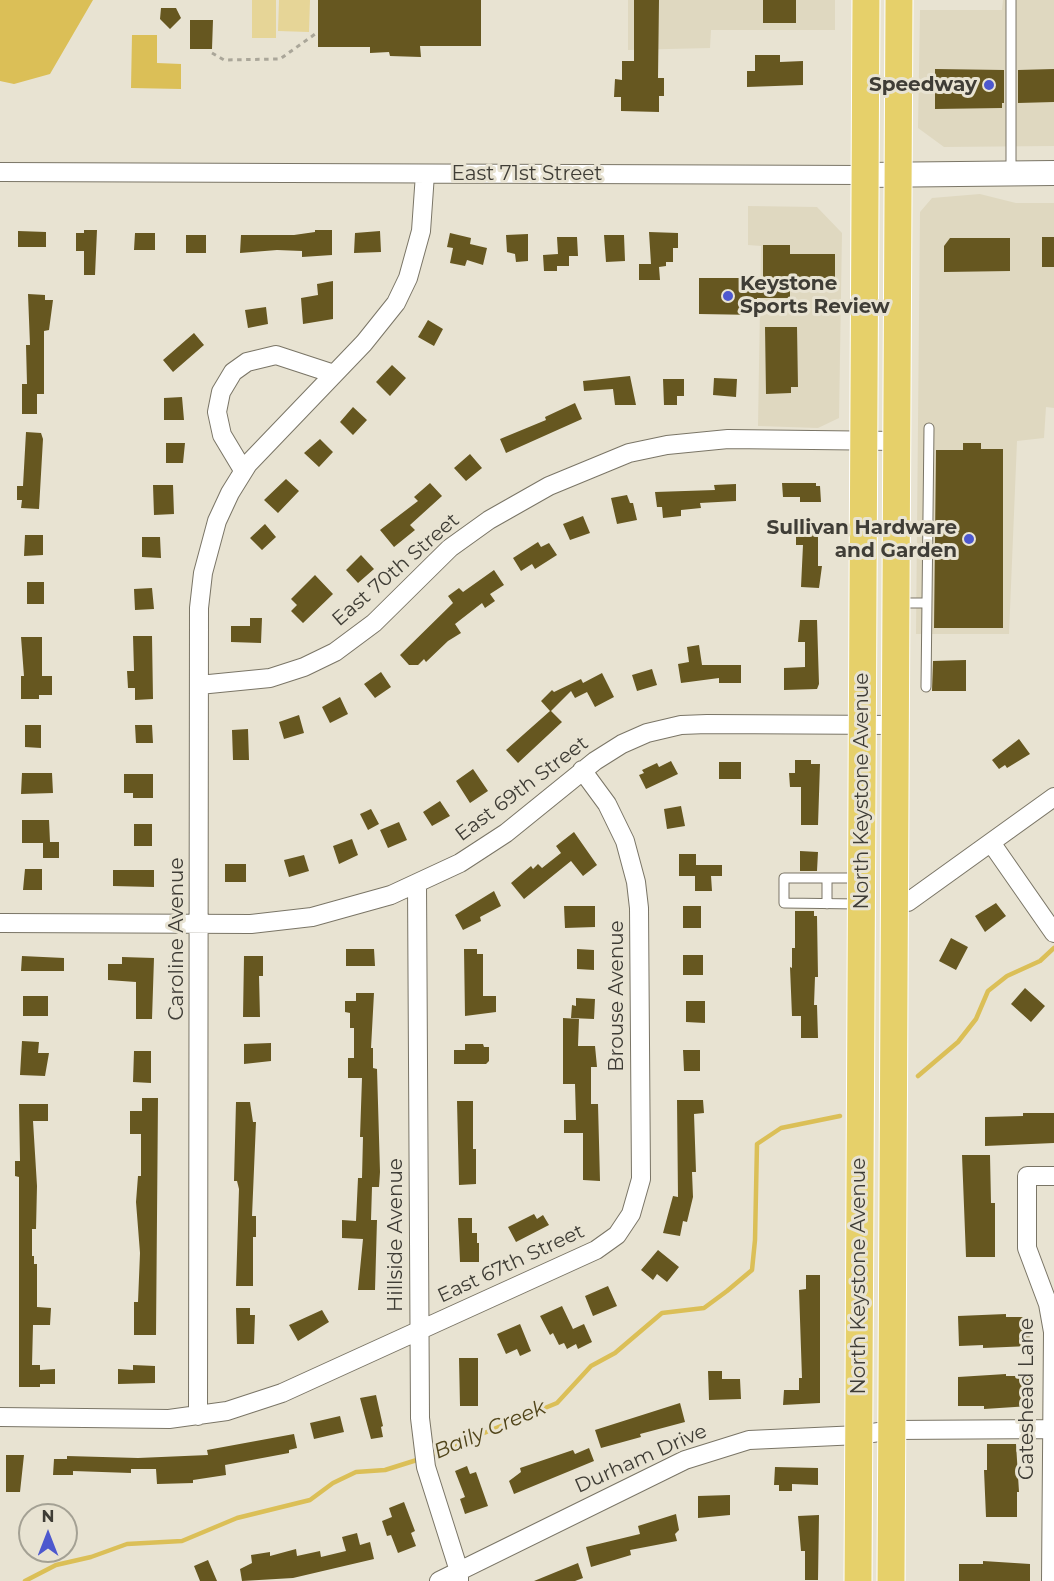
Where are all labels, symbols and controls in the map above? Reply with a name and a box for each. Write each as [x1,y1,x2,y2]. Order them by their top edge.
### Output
place label: Speedway [869,73,977,97]
marker: Speedway [982,78,996,92]
street label: East 71st Street [452,162,602,186]
place label: Keystone Sports Review [740,272,890,319]
marker: Keystone Sports Review [721,289,735,303]
street label: East 70th Street [328,508,464,632]
place label: Sullivan Hardware and Garden [767,516,957,563]
marker: Sullivan Hardware and Garden [962,532,976,546]
street label: North Keystone Avenue [850,673,874,909]
street label: East 69th Street [451,731,593,847]
street label: Caroline Avenue [165,857,189,1021]
street label: Brouse Avenue [605,920,629,1072]
street label: Hillside Avenue [384,1158,408,1312]
street label: North Keystone Avenue [847,1158,871,1394]
street label: East 67th Street [434,1220,588,1308]
street label: Gateshead Lane [1015,1318,1039,1480]
water label: Baily Creek [430,1395,550,1465]
street label: Durham Drive [571,1419,711,1499]
north arrow [18,1503,78,1563]
text: N [42,1507,54,1526]

